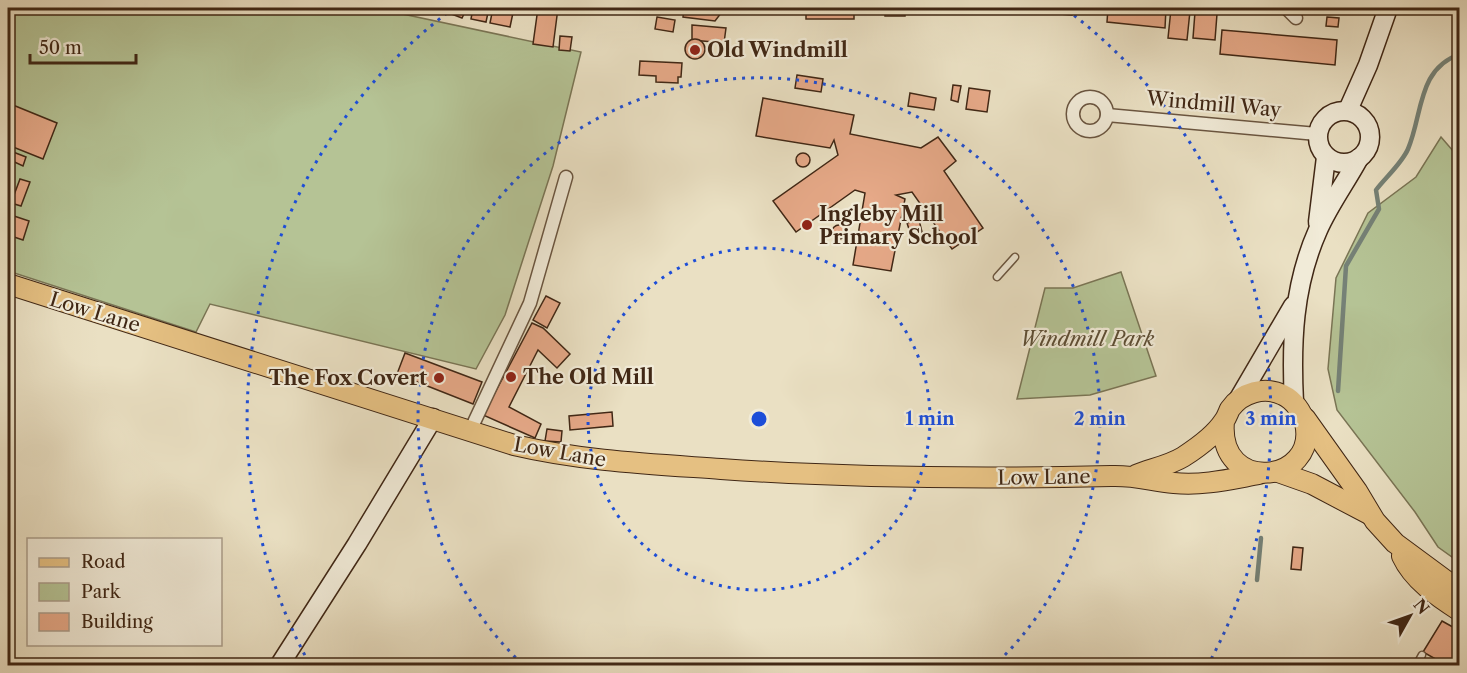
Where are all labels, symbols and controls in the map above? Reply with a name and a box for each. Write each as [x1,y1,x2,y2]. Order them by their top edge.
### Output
scale bar [30,27,136,65]
text: 50 m [39,37,82,59]
place label: Old Windmill [707,38,848,62]
marker: Old Windmill [688,43,702,57]
street label: Windmill Way [1145,86,1283,122]
place label: Ingleby Mill Primary School [819,202,978,249]
marker: Ingleby Mill Primary School [800,218,814,232]
street label: Low Lane [47,287,143,337]
park label: Windmill Park [1020,327,1155,351]
place label: The Old Mill [523,365,654,389]
place label: The Fox Covert [268,366,427,390]
marker: The Old Mill [504,370,518,384]
marker: The Fox Covert [432,371,446,385]
text: 1 min [905,408,955,430]
text: 2 min [1074,408,1127,430]
text: 3 min [1245,408,1297,430]
centre of rings [749,409,769,429]
street label: Low Lane [512,432,608,472]
street label: Low Lane [997,464,1091,490]
legend [27,538,222,646]
text: Road [81,551,126,573]
text: Park [81,581,122,603]
north arrow [1380,586,1440,646]
text: N [1409,595,1434,618]
text: Building [81,611,153,633]

